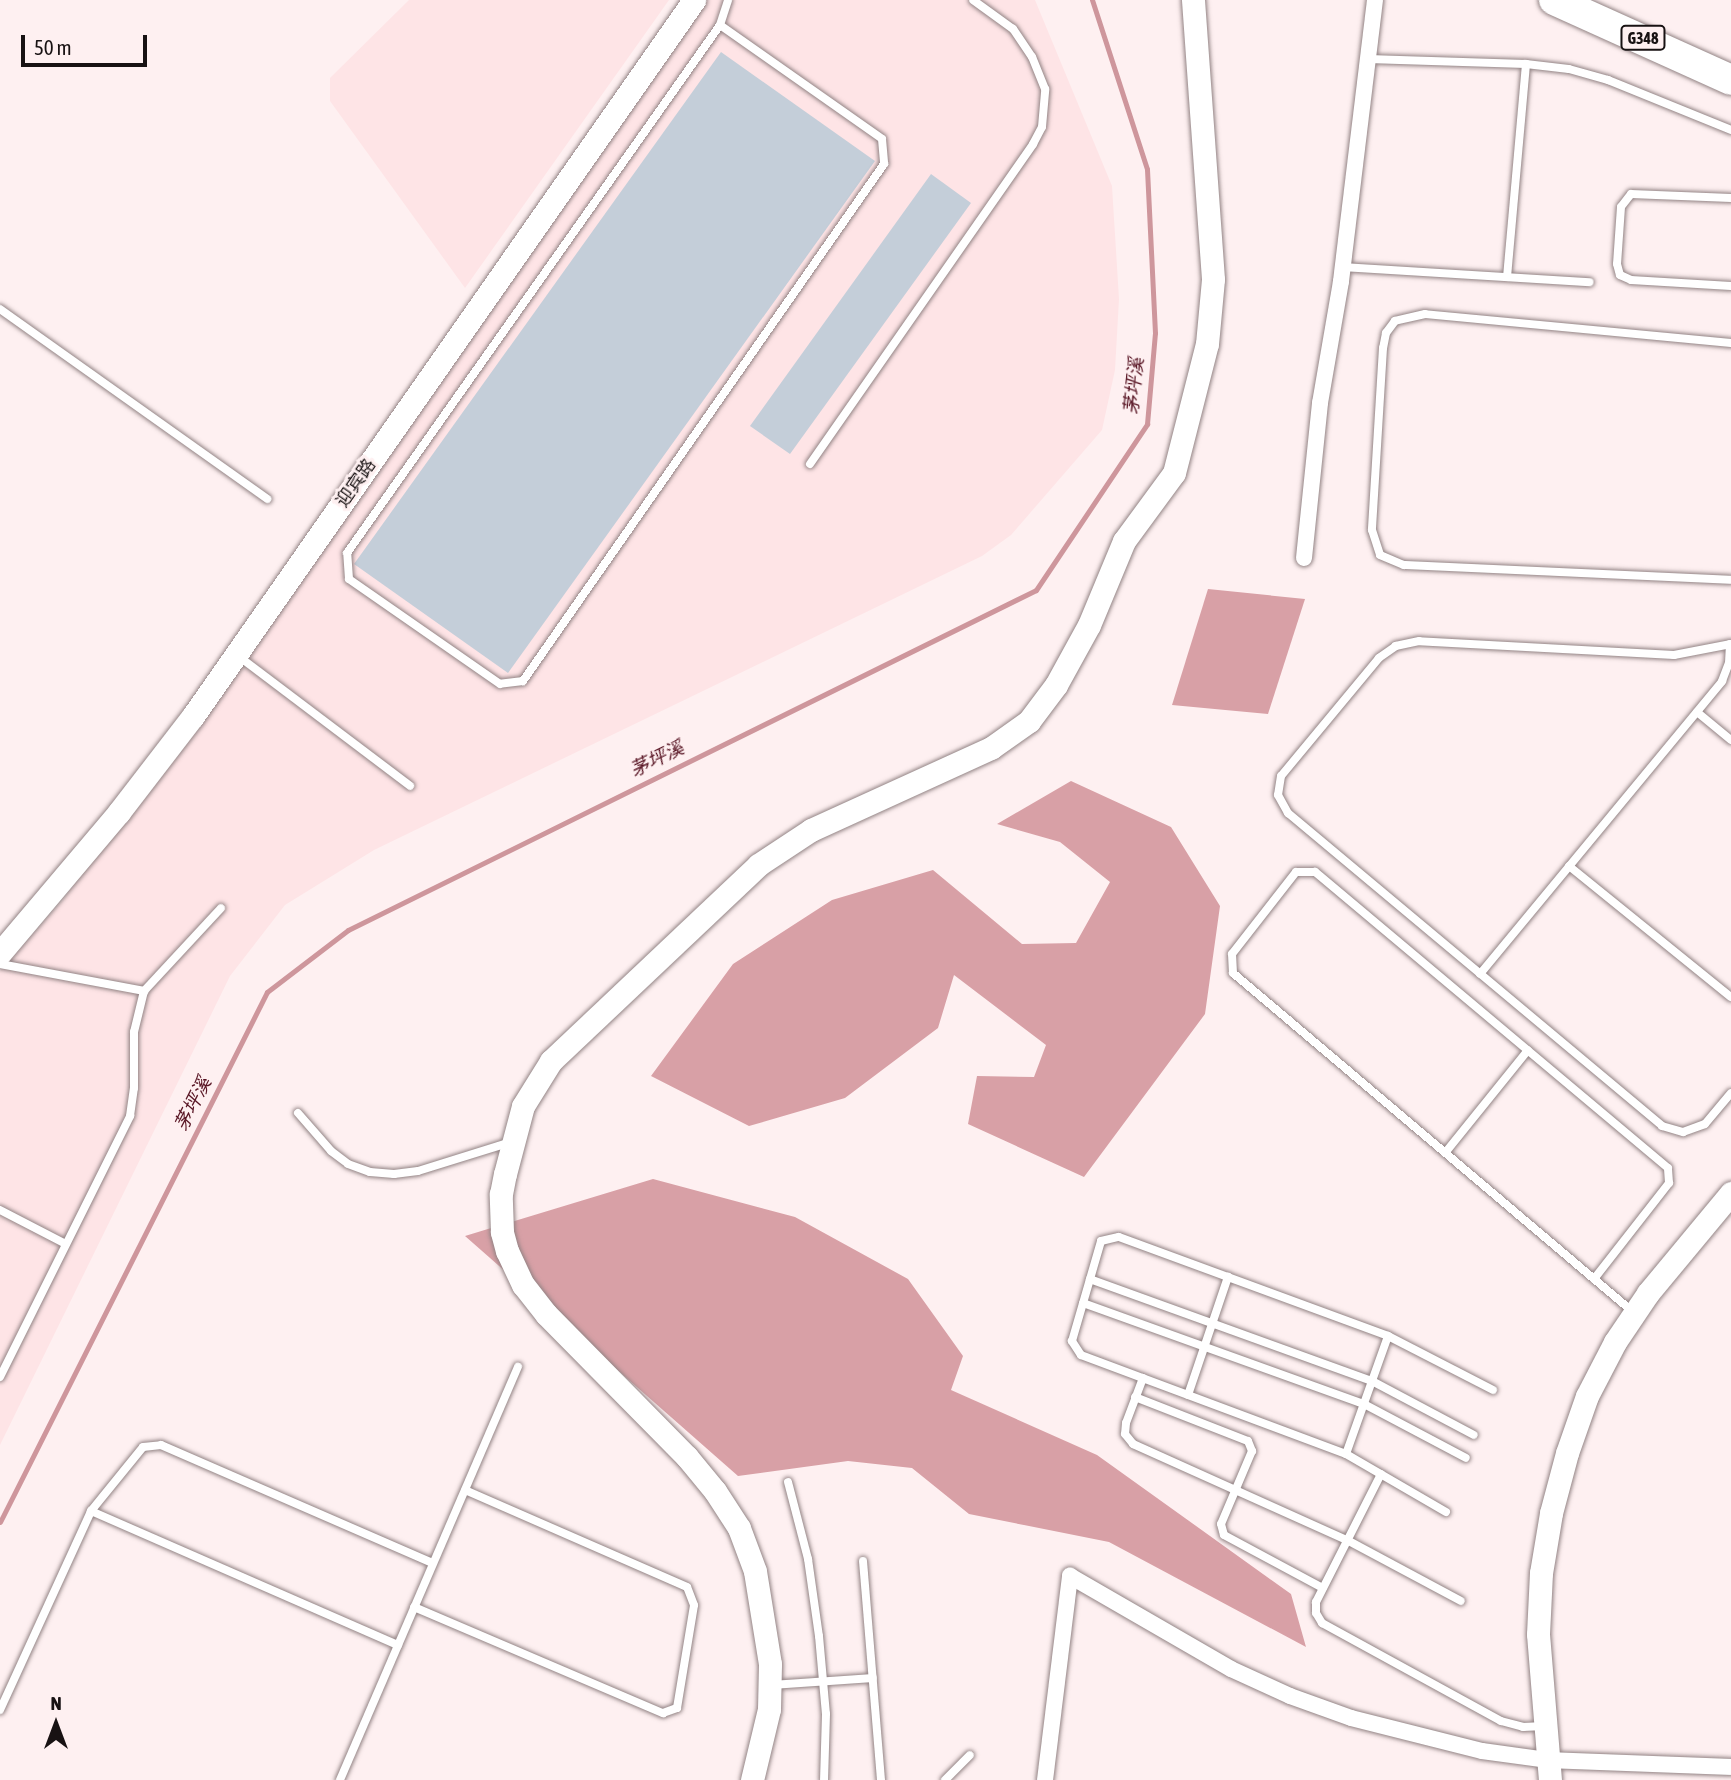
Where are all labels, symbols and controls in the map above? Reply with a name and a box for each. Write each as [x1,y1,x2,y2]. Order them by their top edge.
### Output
scale bar [24,21,150,65]
road number: G348 [1620,26,1666,50]
text: 50 m [34,35,72,59]
water label: 茅坪溪 [1120,356,1148,416]
street label: 迎宾路 [332,455,380,511]
water label: 茅坪溪 [626,736,688,782]
water label: 茅坪溪 [170,1073,216,1135]
north arrow [21,1689,91,1759]
text: N [50,1692,62,1714]

